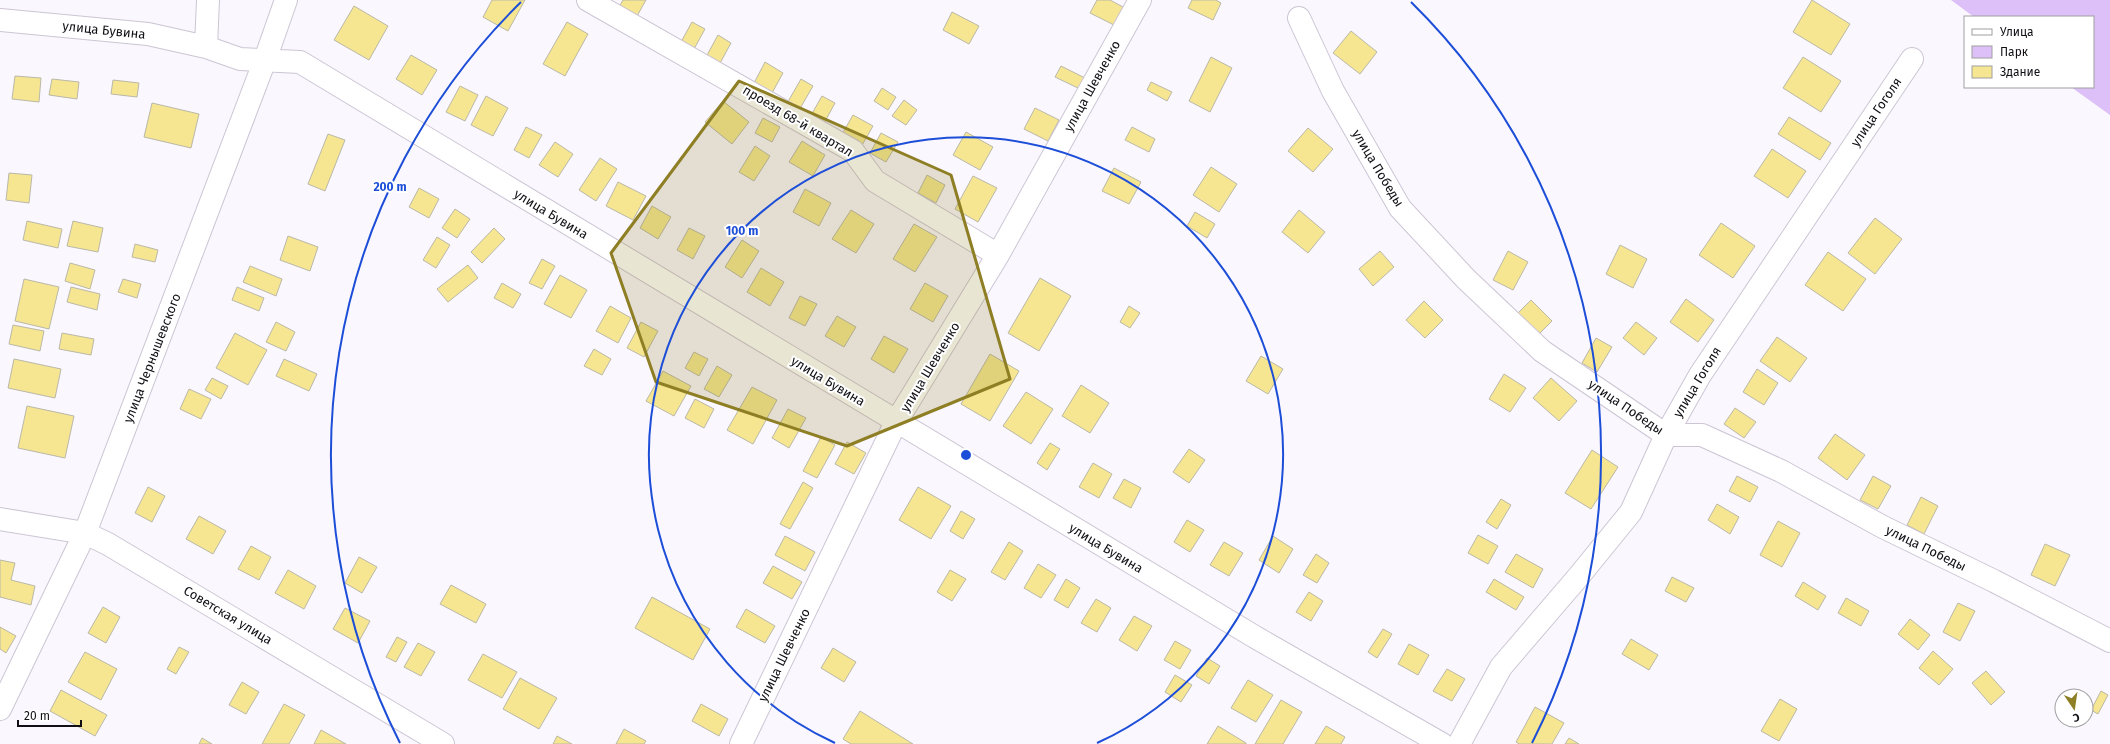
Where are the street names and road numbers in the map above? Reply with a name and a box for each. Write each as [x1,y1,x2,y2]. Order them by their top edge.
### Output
street label: улица Бувина [62,18,146,42]
street label: улица Шевченко [1061,38,1123,134]
street label: улица Гоголя [1847,75,1905,149]
street label: проезд 68-й квартал [740,82,856,160]
street label: улица Победы [1349,127,1407,209]
street label: улица Бувина [511,186,591,242]
street label: улица Чернышевского [120,291,184,425]
street label: улица Шевченко [897,319,963,415]
street label: улица Гоголя [1670,344,1724,420]
street label: улица Бувина [788,353,868,409]
street label: улица Победы [1586,376,1666,438]
street label: улица Бувина [1066,520,1146,576]
street label: улица Победы [1883,522,1969,574]
street label: Советская улица [181,583,275,647]
street label: улица Шевченко [755,606,813,704]

